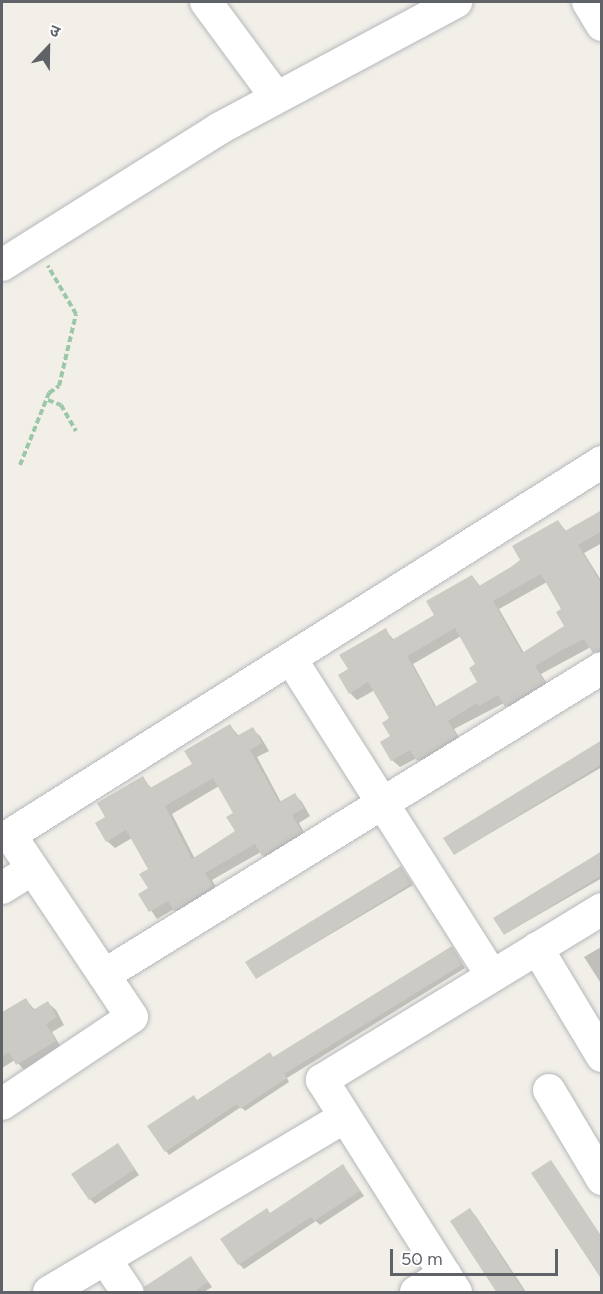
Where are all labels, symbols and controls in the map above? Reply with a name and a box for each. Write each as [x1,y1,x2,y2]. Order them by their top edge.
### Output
north arrow [18,18,78,78]
text: उ [47,20,63,41]
scale bar [393,1237,561,1275]
text: 50 m [401,1248,443,1270]

